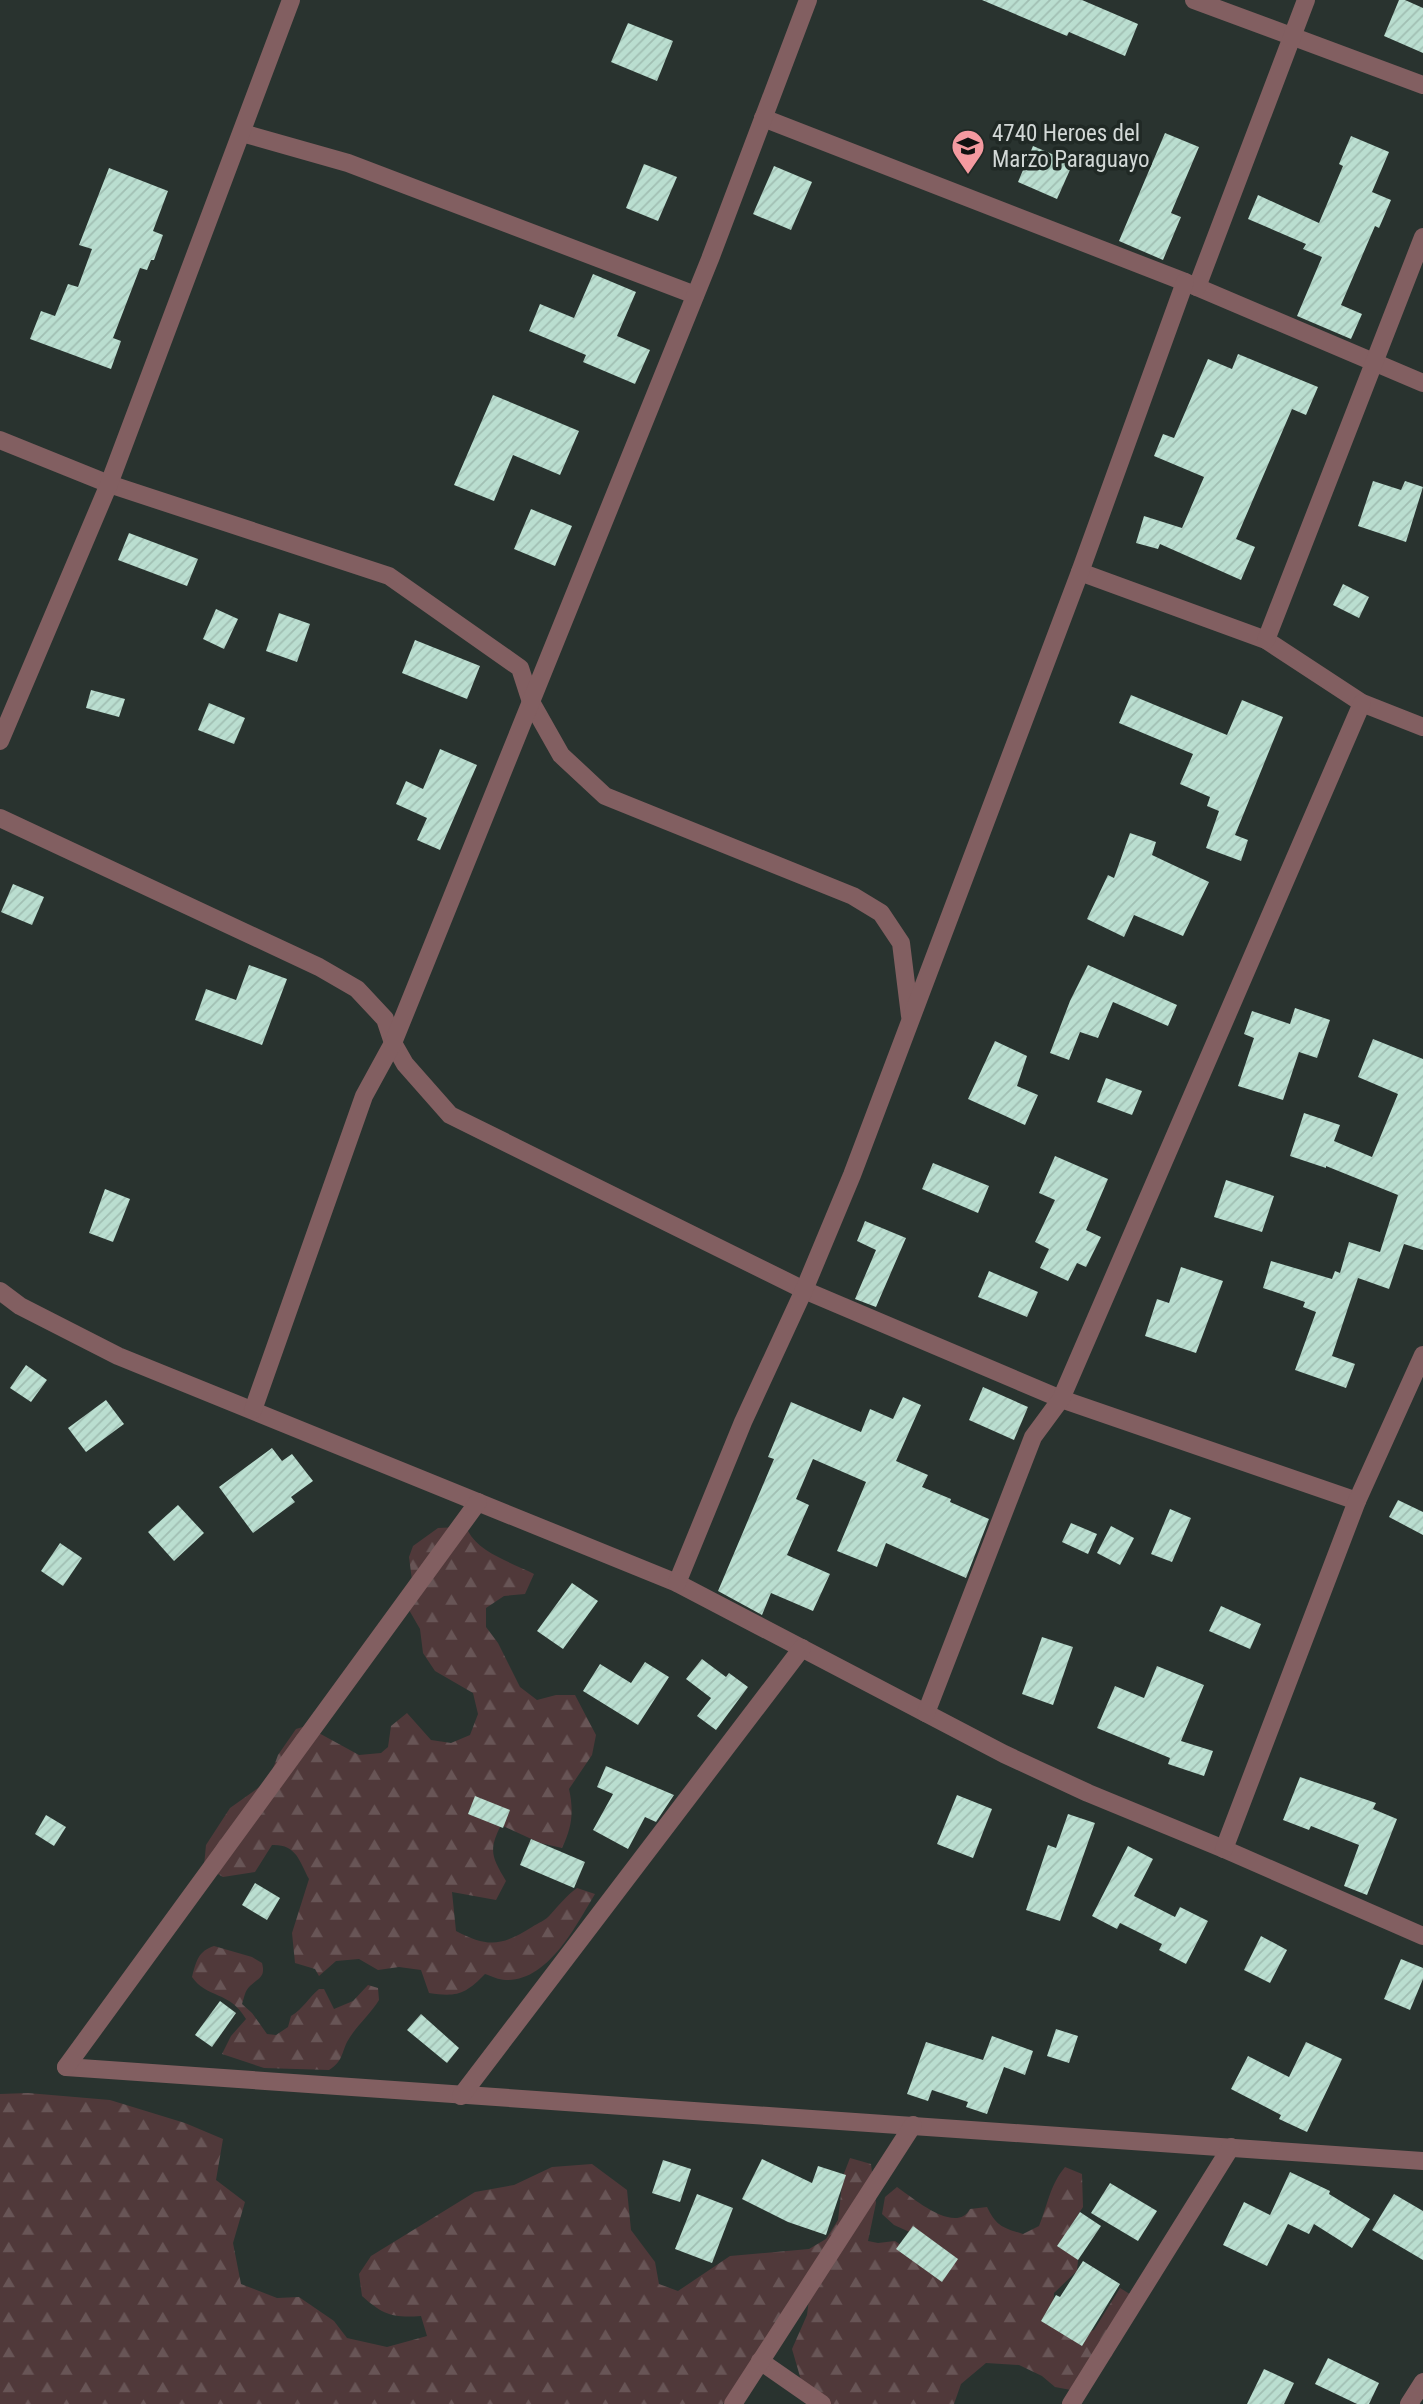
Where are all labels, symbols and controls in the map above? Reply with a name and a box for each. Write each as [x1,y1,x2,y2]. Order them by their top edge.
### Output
place label: 4740 Heroes del Marzo Paraguayo [992,120,1150,173]
school or university icon: 4740 Heroes del Marzo Paraguayo [949,127,987,176]

